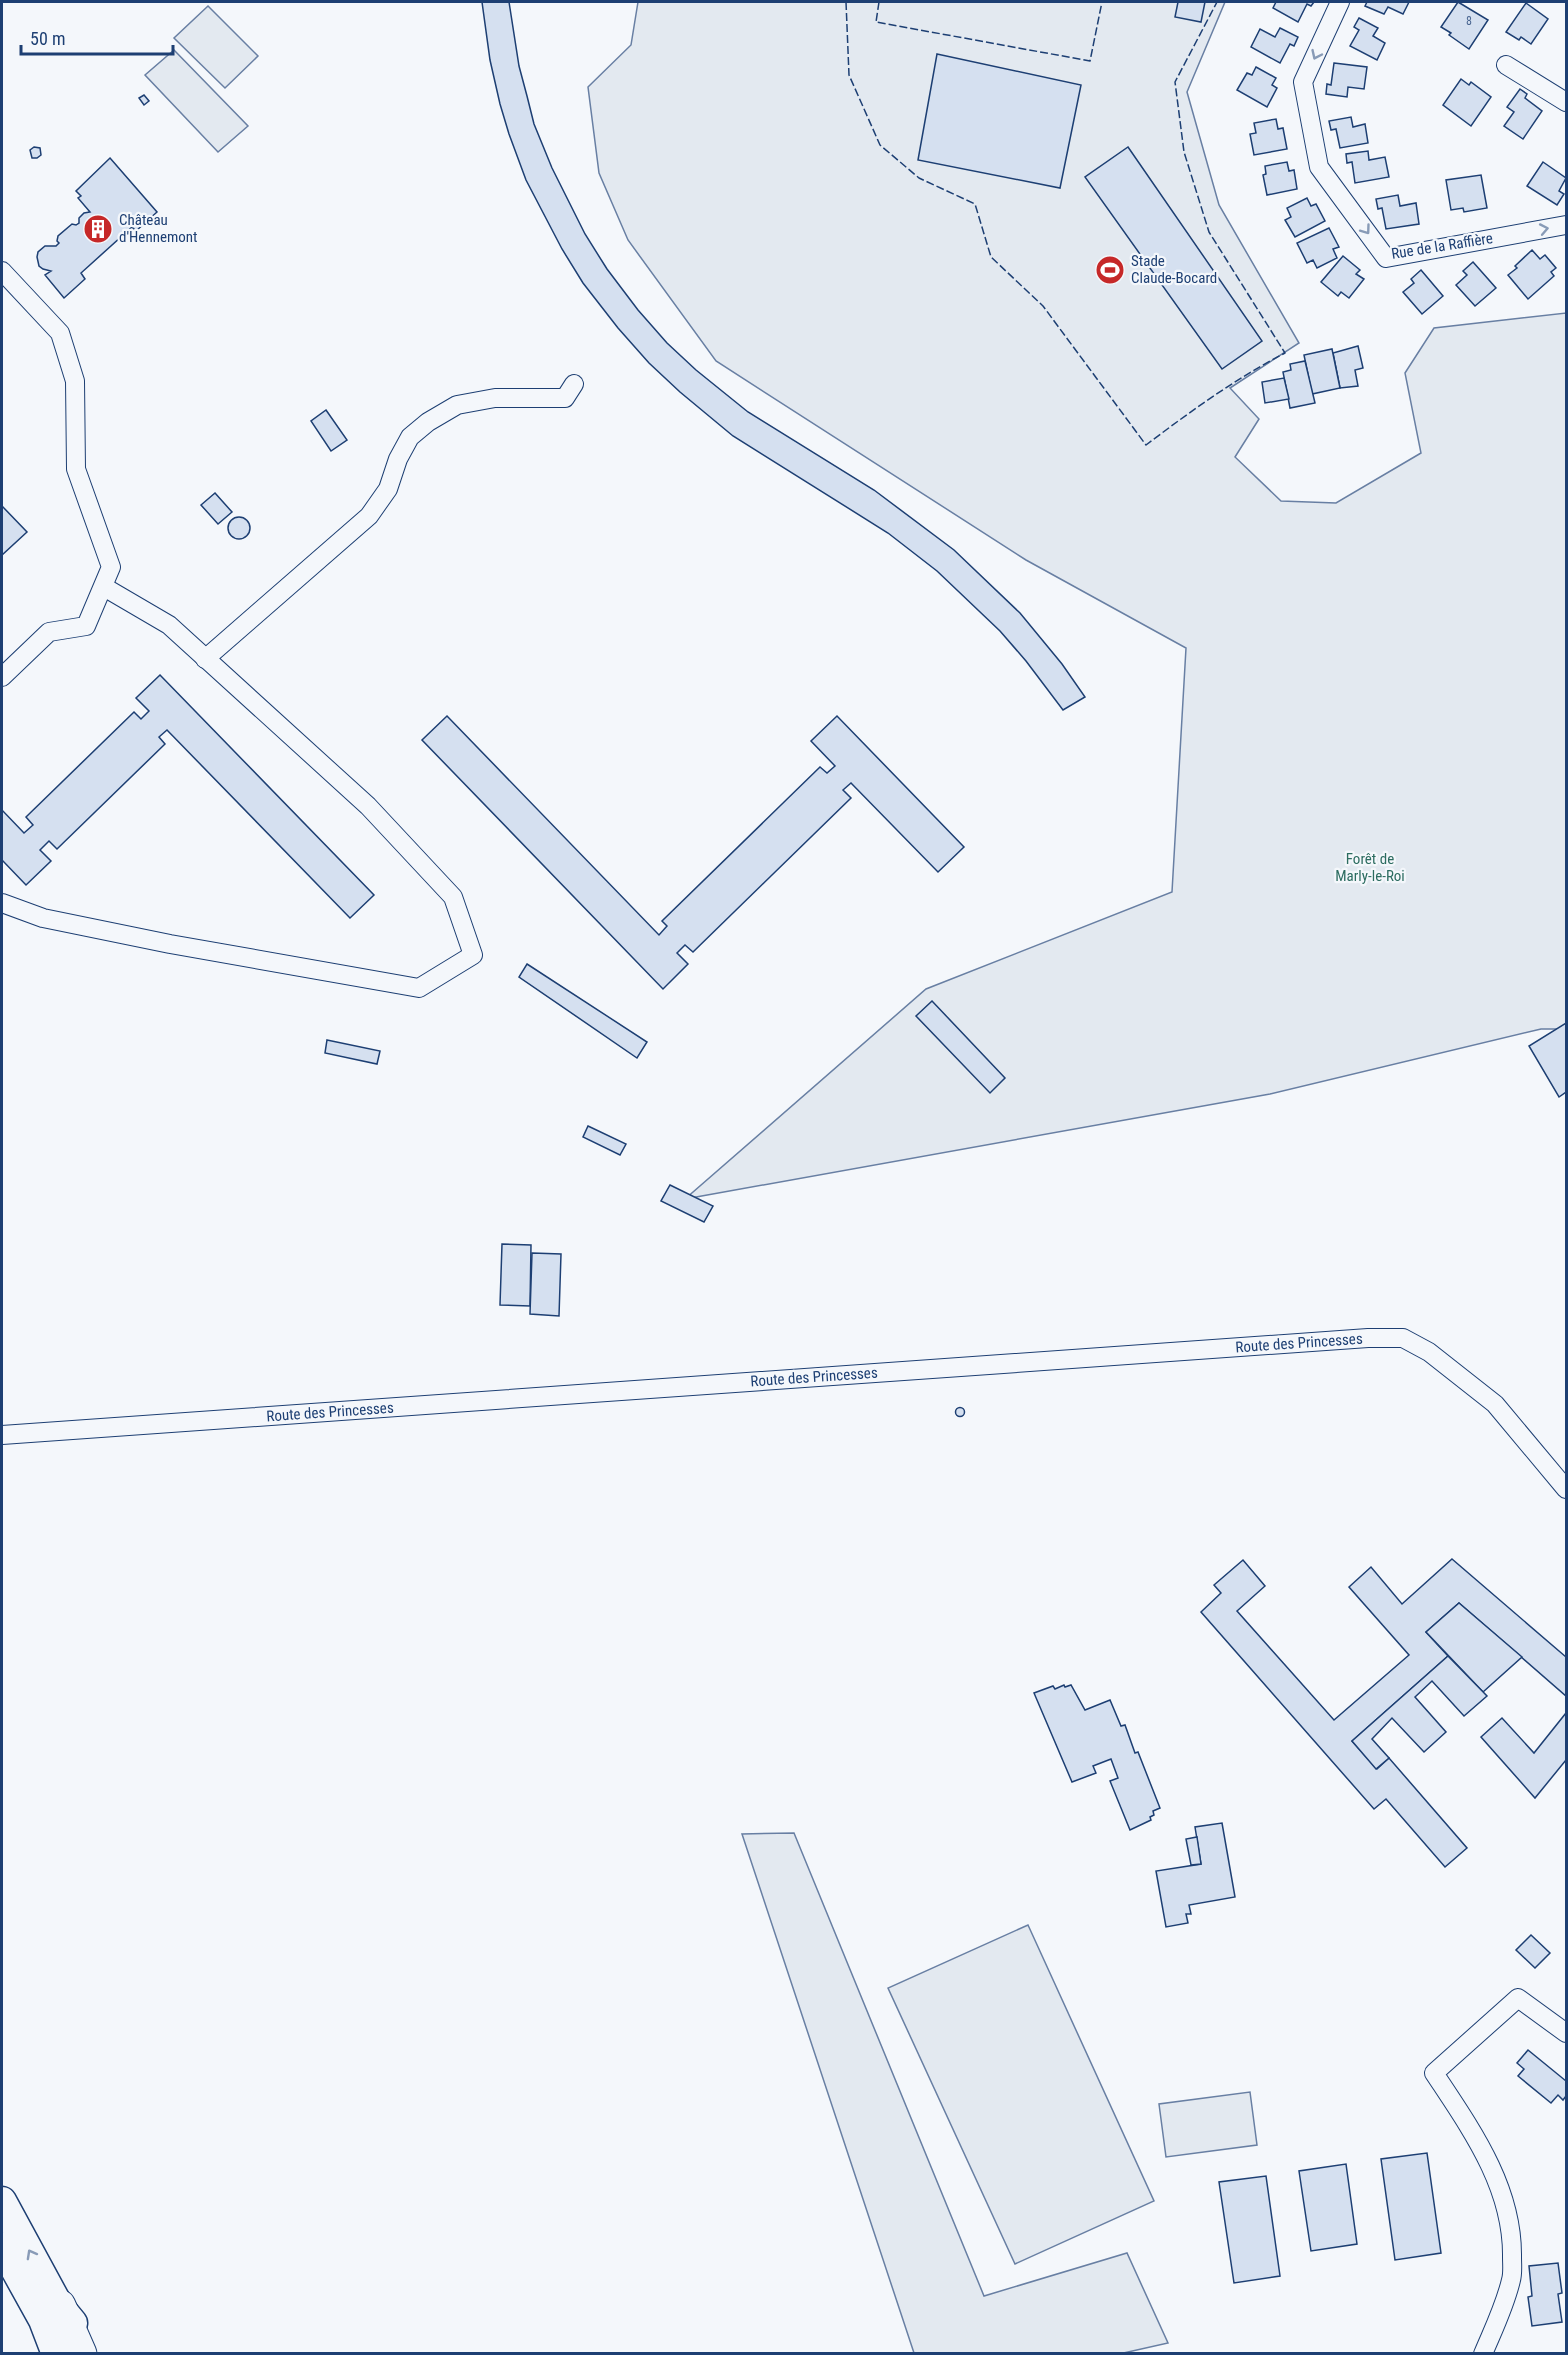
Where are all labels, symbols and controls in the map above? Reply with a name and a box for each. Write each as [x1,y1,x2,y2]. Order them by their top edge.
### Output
house number: 8 [1466,14,1472,28]
scale bar [21,18,172,56]
text: 50 m [30,28,65,49]
one-way arrow [1311,48,1323,59]
place label: Château d'Hennemont [119,211,198,246]
building icon: Château d'Hennemont [82,213,114,245]
one-way arrow [1539,223,1549,236]
one-way arrow [1358,224,1369,235]
street label: Rue de la Raffière [1390,229,1494,263]
place label: Stade Claude-Bocard [1131,252,1217,287]
sports icon: Stade Claude-Bocard [1094,254,1126,286]
park label: Forêt de Marly-le-Roi [1335,850,1405,885]
street label: Route des Princesses [1235,1330,1363,1356]
street label: Route des Princesses [750,1364,878,1390]
street label: Route des Princesses [266,1399,394,1425]
one-way arrow [27,2250,38,2261]

